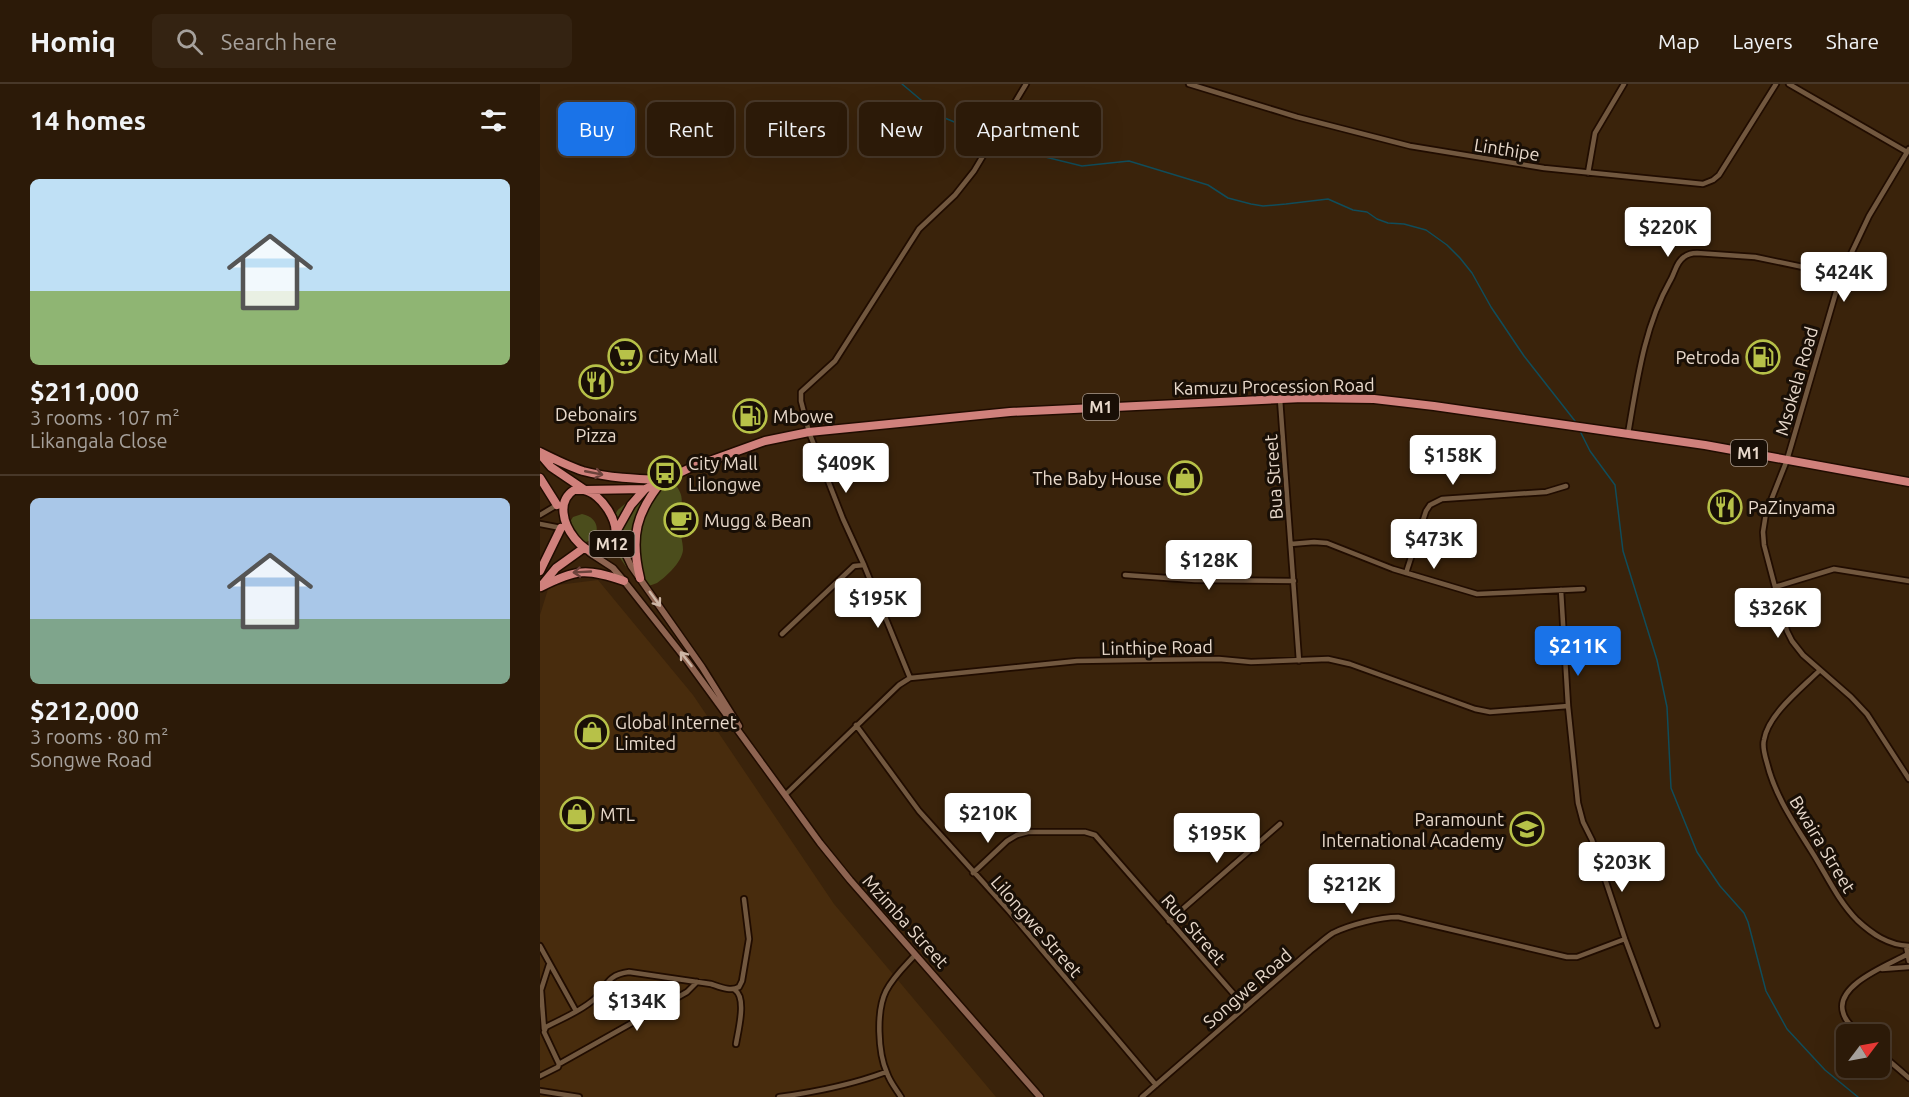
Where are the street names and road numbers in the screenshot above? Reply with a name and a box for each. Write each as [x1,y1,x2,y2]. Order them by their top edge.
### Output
street label: Linthipe [1473,134,1541,164]
street label: Msokela Road [1771,324,1821,438]
street label: Kamuzu Procession Road [1173,374,1375,398]
road number: M1 [1083,394,1119,420]
street label: Bua Street [1260,434,1286,520]
road number: M1 [1731,440,1767,466]
road number: M12 [590,531,634,557]
street label: Linthipe Road [1101,636,1213,658]
street label: Bwaira Street [1786,792,1860,896]
street label: Mzimba Street [859,870,953,972]
street label: Lilongwe Street [988,871,1086,981]
street label: Ruo Street [1158,890,1230,968]
street label: Songwe Road [1199,944,1295,1032]

